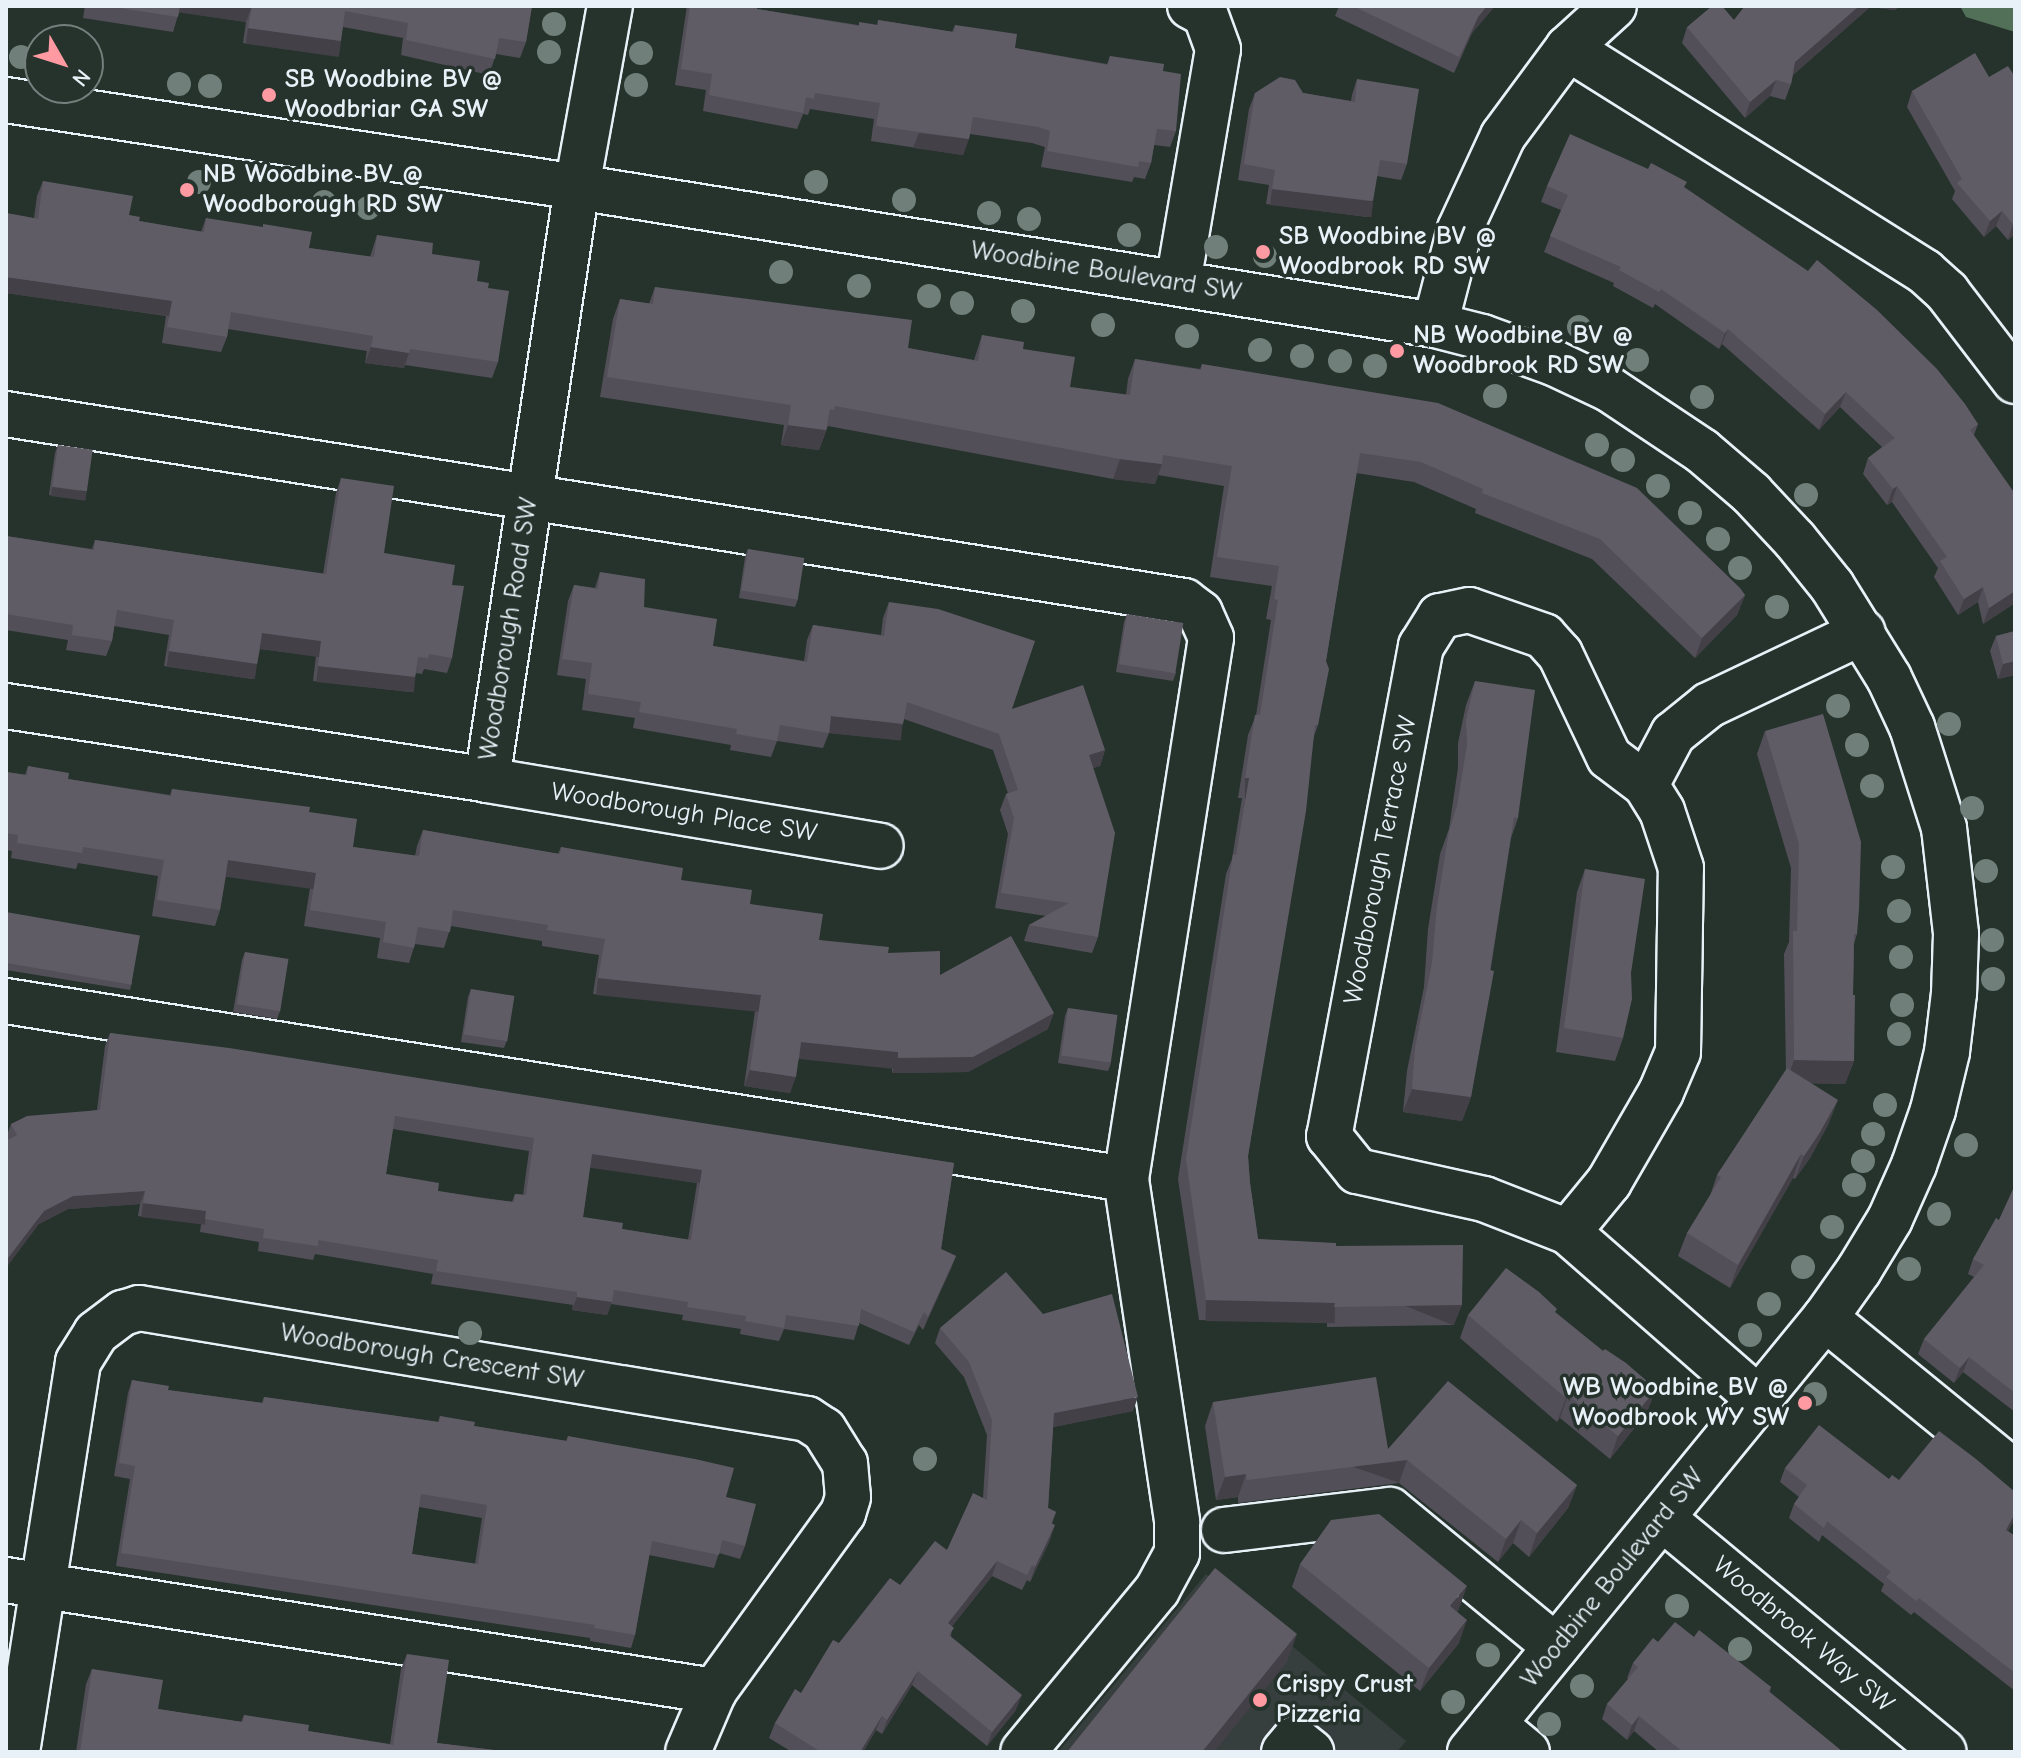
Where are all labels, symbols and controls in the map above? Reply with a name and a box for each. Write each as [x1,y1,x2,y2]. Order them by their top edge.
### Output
north arrow [24,24,104,104]
text: N [66,64,96,92]
place label: SB Woodbine BV @ Woodbriar GA SW [285,64,503,126]
marker: SB Woodbine BV @ Woodbriar GA SW [260,86,278,104]
place label: NB Woodbine BV @ Woodborough RD SW [203,159,443,220]
marker: NB Woodbine BV @ Woodborough RD SW [178,181,196,199]
place label: SB Woodbine BV @ Woodbrook RD SW [1279,221,1497,282]
street label: Woodbine Boulevard SW [969,235,1243,309]
marker: SB Woodbine BV @ Woodbrook RD SW [1254,243,1272,261]
place label: NB Woodbine BV @ Woodbrook RD SW [1413,320,1634,382]
marker: NB Woodbine BV @ Woodbrook RD SW [1388,342,1406,360]
street label: Woodborough Road SW [473,495,545,763]
street label: Woodborough Terrace SW [1338,713,1424,1007]
street label: Woodborough Place SW [549,777,819,849]
street label: Woodborough Crescent SW [278,1318,586,1396]
place label: WB Woodbine BV @ Woodbrook WY SW [1563,1372,1789,1434]
marker: WB Woodbine BV @ Woodbrook WY SW [1796,1394,1814,1412]
street label: Woodbine Boulevard SW [1515,1462,1711,1694]
street label: Woodbrook Way SW [1706,1550,1900,1720]
place label: Crispy Crust Pizzeria [1276,1669,1413,1730]
marker: Crispy Crust Pizzeria [1251,1691,1269,1709]

